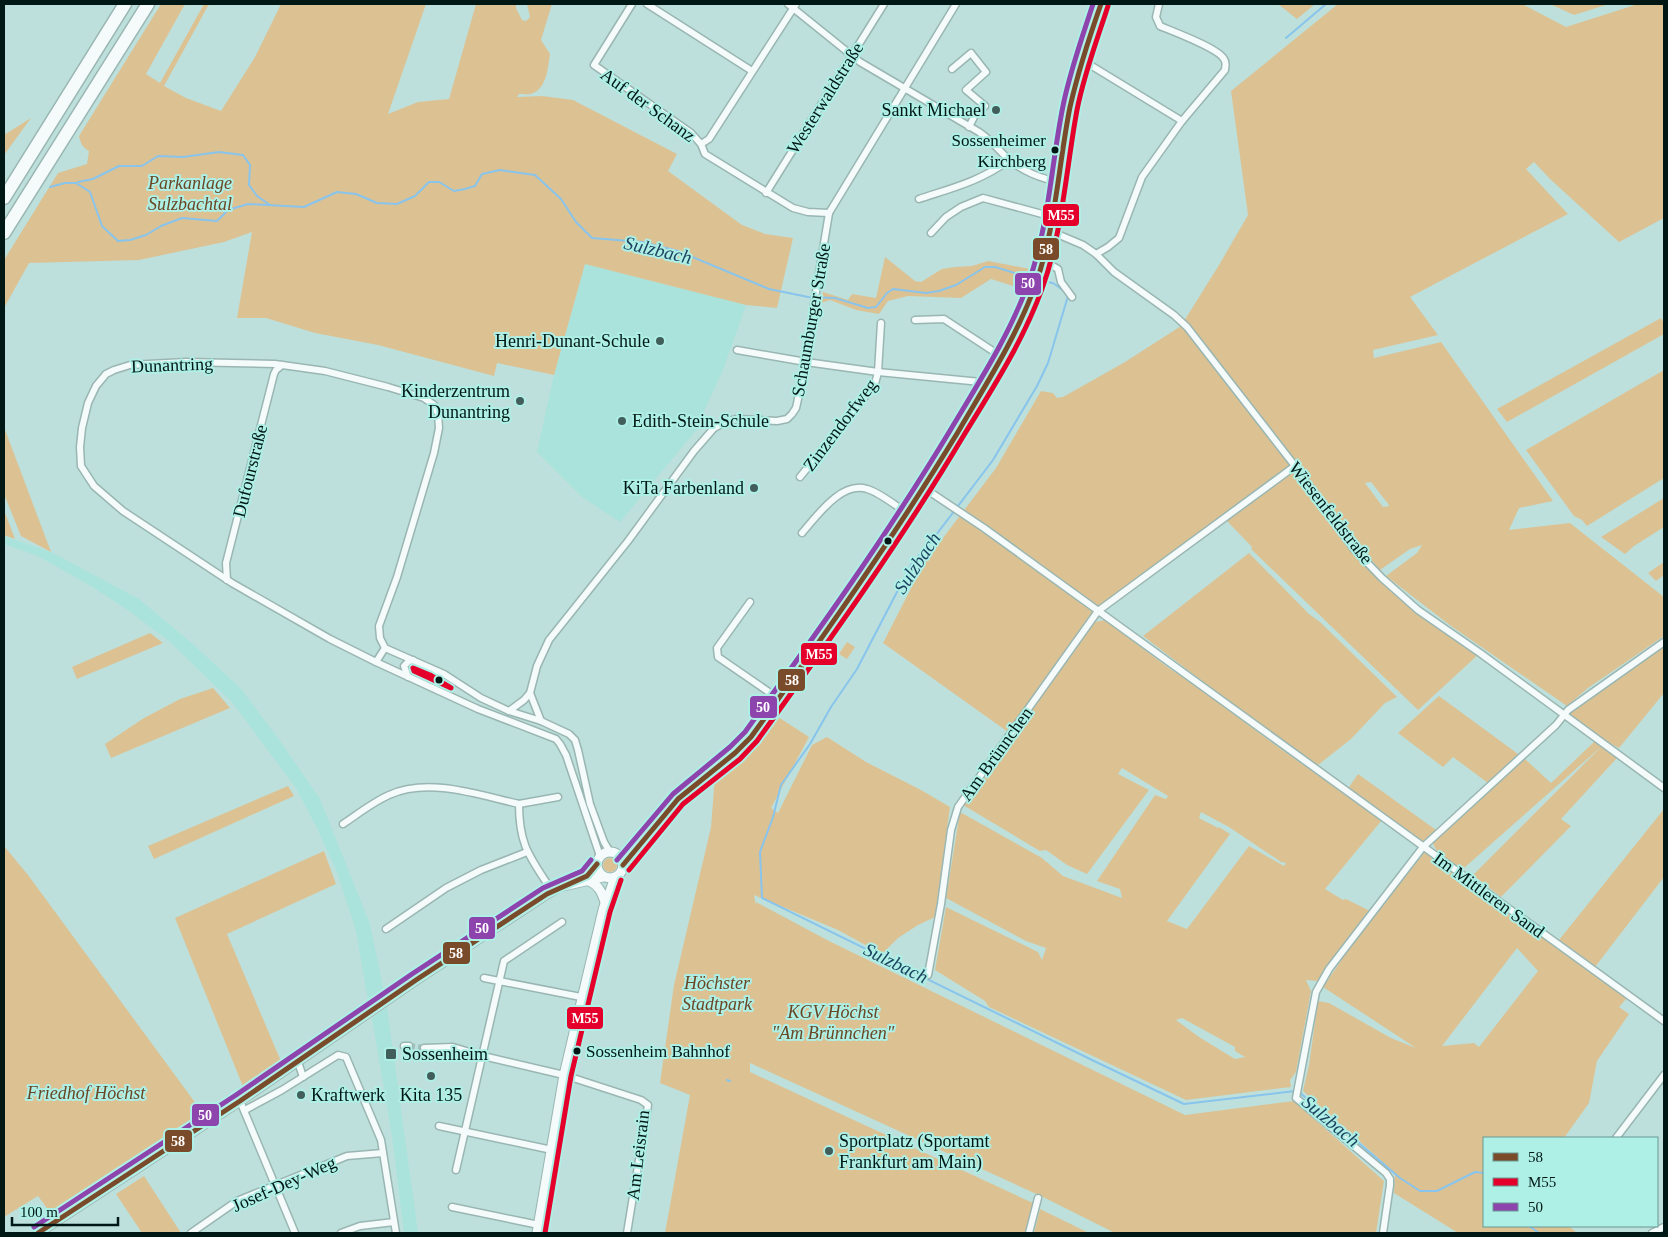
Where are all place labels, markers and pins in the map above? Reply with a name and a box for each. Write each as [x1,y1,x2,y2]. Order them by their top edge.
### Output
place label: Sankt Michael [882,100,986,120]
marker: Sankt Michael [990,104,1002,116]
place label: Sossenheimer Kirchberg [952,131,1046,171]
marker: Sossenheimer Kirchberg [1050,145,1060,155]
place label: Henri-Dunant-Schule [495,331,650,351]
marker: Henri-Dunant-Schule [654,335,666,347]
place label: Kinderzentrum Dunantring [401,381,510,422]
marker: Kinderzentrum Dunantring [514,395,526,407]
place label: Edith-Stein-Schule [632,411,769,431]
marker: Edith-Stein-Schule [616,415,628,427]
place label: KiTa Farbenland [623,478,744,498]
marker: KiTa Farbenland [748,482,760,494]
unlabelled marker [883,536,893,546]
unlabelled marker [434,675,444,685]
place label: Sossenheim Bahnhof [586,1042,730,1061]
place label: Sossenheim [402,1044,488,1064]
marker: Sossenheim Bahnhof [572,1046,582,1056]
marker: Sossenheim [384,1047,398,1061]
marker: Kita 135 [425,1070,437,1082]
place label: Kraftwerk [311,1085,385,1105]
place label: Kita 135 [400,1085,462,1105]
marker: Kraftwerk [295,1089,307,1101]
place label: Sportplatz (Sportamt Frankfurt am Main) [839,1131,989,1173]
marker: Sportplatz (Sportamt Frankfurt am Main) [823,1145,835,1157]

